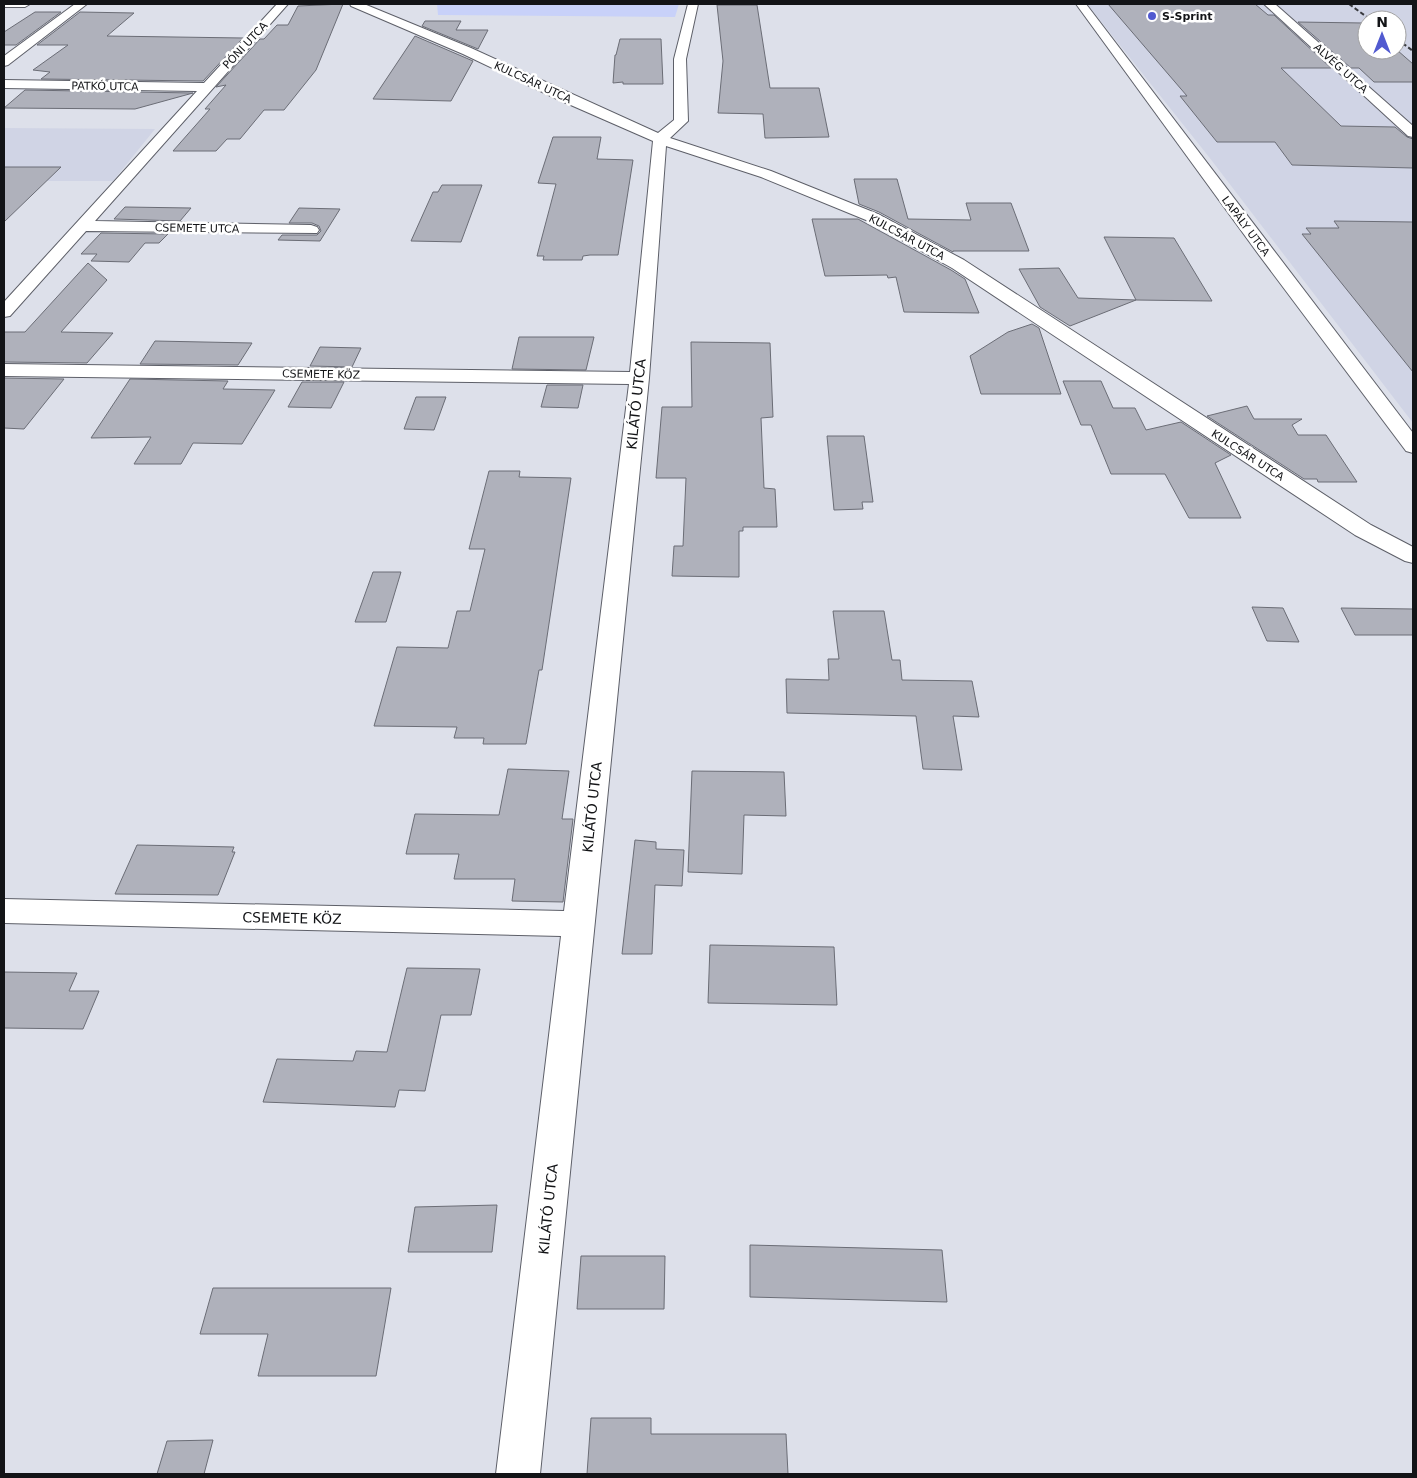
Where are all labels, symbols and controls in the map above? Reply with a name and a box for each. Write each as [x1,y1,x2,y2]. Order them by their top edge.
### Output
marker: S-Sprint [1146,10,1158,22]
place label: S-Sprint [1162,10,1213,23]
north arrow [1357,10,1407,60]
text: N [1376,14,1388,30]
street label: PÓNI UTCA [220,19,271,72]
street label: ALVÉG UTCA [1311,41,1371,96]
street label: KULCSÁR UTCA [492,59,574,106]
street label: PATKÓ UTCA [71,79,139,94]
street label: LAPÁLY UTCA [1219,194,1273,259]
street label: KULCSÁR UTCA [867,212,947,263]
street label: CSEMETE UTCA [155,221,240,236]
street label: KILÁTÓ UTCA [622,357,649,450]
street label: CSEMETE KÖZ [282,367,361,382]
street label: KULCSÁR UTCA [1209,427,1287,484]
street label: KILÁTÓ UTCA [578,760,605,853]
street label: CSEMETE KÖZ [242,908,342,927]
street label: KILÁTÓ UTCA [534,1162,561,1255]

